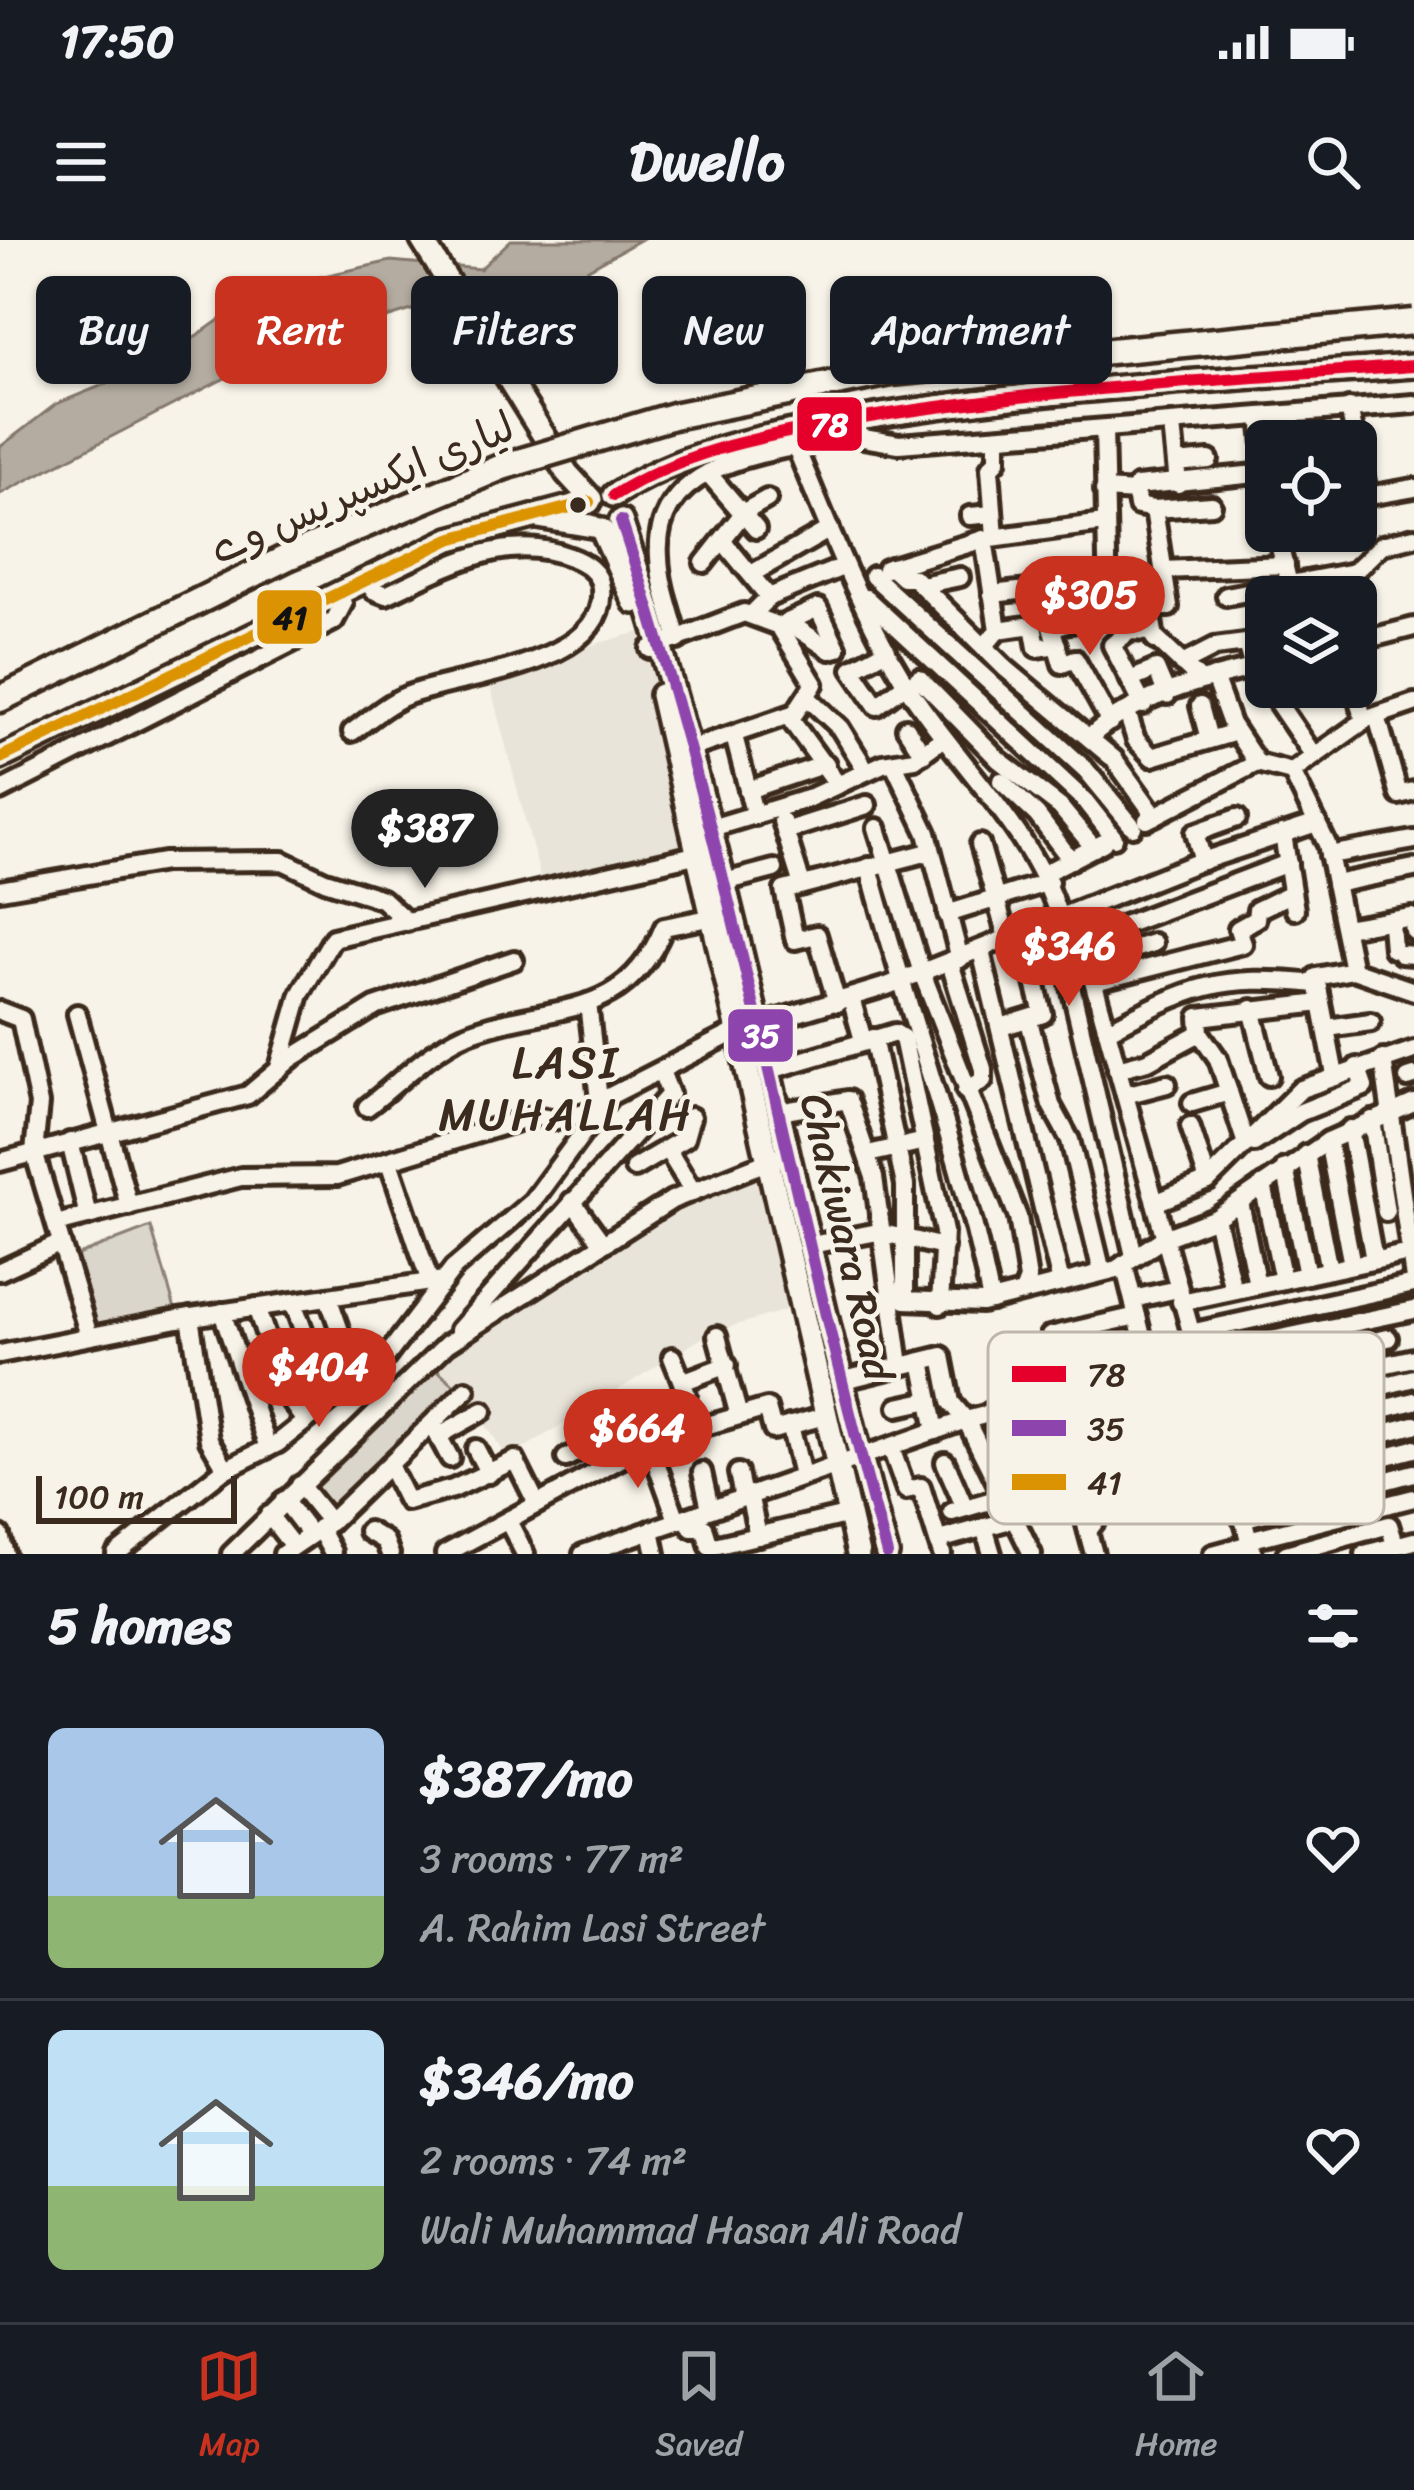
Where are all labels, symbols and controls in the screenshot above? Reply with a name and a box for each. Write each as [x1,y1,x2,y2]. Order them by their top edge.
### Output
text: 17:50 [60,2,175,82]
text: Dwello [629,114,785,210]
icon: menu [48,129,114,195]
icon: search [1300,129,1366,195]
chip: Buy [36,276,191,384]
chip: Rent [215,276,387,384]
chip: Filters [411,276,618,384]
chip: New [642,276,806,384]
chip: Apartment [830,276,1112,384]
street label: لیاری ایکسپریس وے [198,390,526,586]
line badge: 78 [795,395,864,453]
text: 78 [810,396,848,454]
map controls [1245,420,1377,708]
button: locate [1245,420,1377,552]
unlabelled marker [567,494,589,516]
pin: $305 [1019,556,1161,658]
text: $305 [1042,560,1138,629]
button: layers [1245,576,1377,708]
line badge: 41 [255,588,324,646]
text: 41 [273,589,307,647]
pin: $387 [354,789,496,891]
text: $387 [378,793,472,862]
pin: $346 [998,907,1140,1009]
text: $346 [1022,911,1116,980]
line badge: 35 [726,1007,795,1064]
text: 35 [741,1007,780,1065]
district label: LASI MUHALLAH [439,1023,693,1155]
street label: Chakiwara Road [778,1086,917,1391]
pin: $404 [248,1328,390,1430]
text: $404 [269,1332,369,1401]
legend [988,1332,1384,1524]
text: 78 [1087,1346,1126,1404]
pin: $664 [567,1389,709,1491]
text: $664 [591,1393,685,1462]
text: 35 [1087,1400,1125,1458]
text: 41 [1087,1454,1122,1512]
text: 100 m [54,1468,144,1526]
scale bar [36,1470,237,1523]
text: 5 homes [48,1581,231,1671]
icon: filters [1300,1593,1366,1659]
text: $387/mo [420,1734,633,1824]
icon: home [144,1776,288,1920]
icon: heart [1300,1815,1366,1881]
text: 3 rooms · 77 m² [420,1824,684,1893]
text: A. Rahim Lasi Street [420,1893,765,1962]
text: $346/mo [420,2036,634,2126]
icon: home [144,2078,288,2222]
icon: heart [1300,2117,1366,2183]
text: 2 rooms · 74 m² [420,2126,687,2195]
text: Wali Muhammad Hasan Ali Road [420,2195,961,2264]
tab: Map [196,2343,262,2473]
tab: Saved [655,2343,742,2473]
tab: Home [1135,2343,1218,2473]

